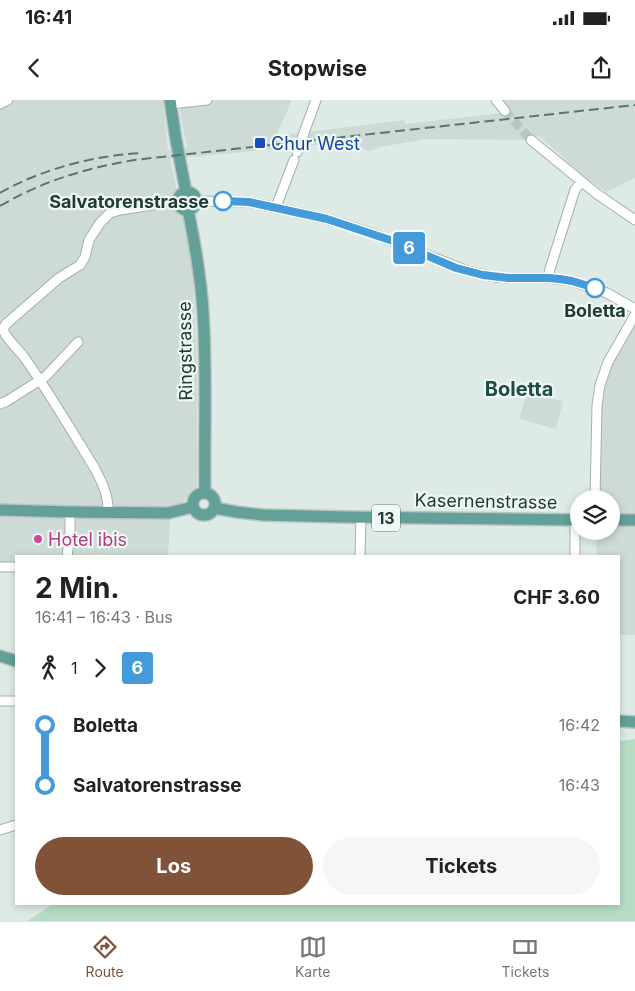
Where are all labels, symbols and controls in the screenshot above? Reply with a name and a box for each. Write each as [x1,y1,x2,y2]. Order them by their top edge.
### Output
text: 16:41 [25,6,72,29]
icon: back [20,54,48,82]
icon: share [587,54,615,82]
text: Stopwise [268,55,367,81]
place label: Chur West [271,133,360,154]
marker: Chur West [253,136,267,150]
place label: Salvatorenstrasse [49,191,209,212]
marker: Salvatorenstrasse [213,191,233,211]
line badge: 6 [393,232,425,264]
text: 6 [403,237,415,258]
marker: Boletta [585,278,605,298]
place label: Boletta [564,300,626,321]
street label: Ringstrasse [174,301,196,401]
district label: Boletta [485,377,553,401]
street label: Kasernenstrasse [414,489,558,513]
map controls [570,490,620,540]
button: layers [570,490,620,540]
road number: 13 [372,504,400,532]
place label: Hotel ibis [48,529,127,550]
marker: Hotel ibis [32,533,44,545]
text: 2 Min. [35,571,120,605]
text: CHF 3.60 [513,586,600,609]
text: 16:41 – 16:43 · Bus [35,607,173,627]
icon: walk [35,654,63,682]
icon: forward [86,654,114,682]
text: 6 [132,657,143,678]
text: 1 [71,658,78,678]
text: Boletta [73,714,138,737]
text: 16:42 [559,715,600,735]
text: Salvatorenstrasse [73,774,242,797]
text: 16:43 [559,775,600,795]
button: Los [35,837,313,895]
button: Tickets [323,837,600,895]
tab: Route [86,933,124,980]
tab: Karte [295,933,330,980]
tab: Tickets [502,933,549,980]

